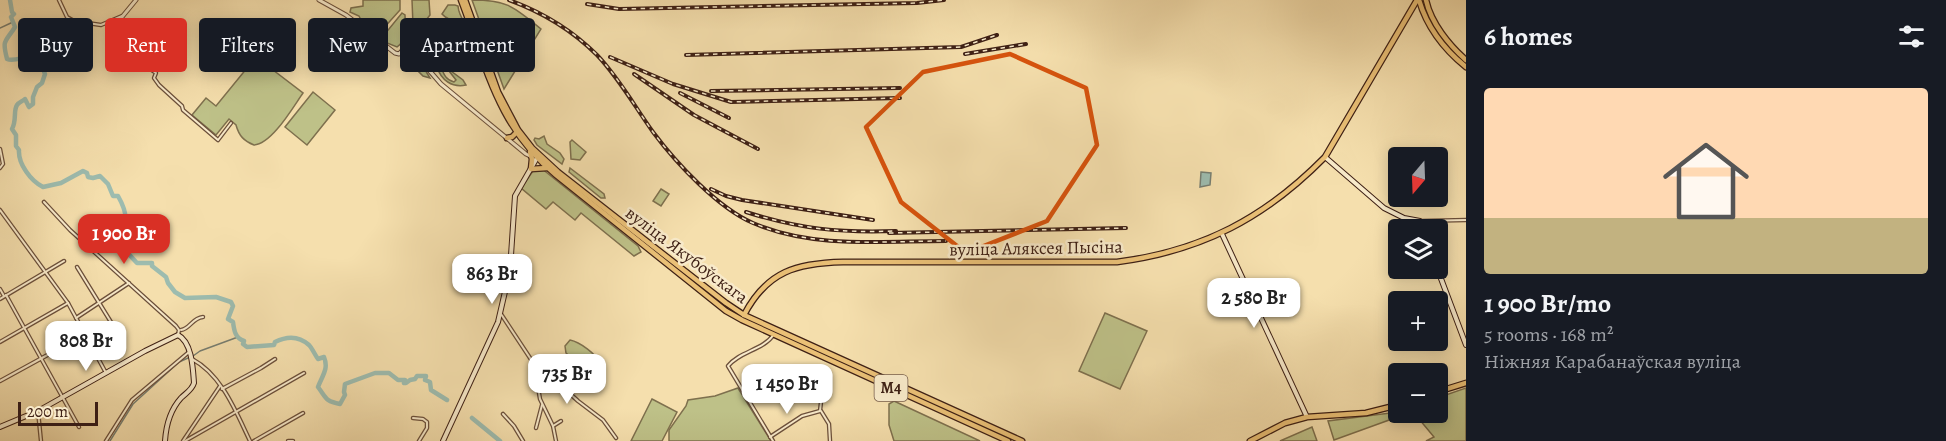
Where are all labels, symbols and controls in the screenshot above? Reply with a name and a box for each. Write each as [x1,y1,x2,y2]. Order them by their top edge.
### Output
chip: Buy [18,18,93,72]
chip: Rent [105,18,187,72]
chip: Filters [199,18,296,72]
chip: New [308,18,388,72]
chip: Apartment [400,18,535,72]
text: 6 homes [1484,19,1573,54]
icon: filters [1895,20,1928,53]
icon: home [1652,127,1760,235]
north arrow [1388,147,1448,207]
map controls [1388,147,1448,423]
street label: вуліца Якубоўскага [621,201,754,310]
pin: 1 900 Br [62,214,186,265]
button: layers [1388,219,1448,279]
text: 1 900 Br [92,220,156,247]
street label: вуліца Аляксея Пысіна [949,234,1124,262]
pin: 863 Br [443,254,541,305]
text: 863 Br [466,260,518,287]
pin: 2 580 Br [1192,278,1316,329]
text: 2 580 Br [1221,284,1287,311]
text: 1 900 Br/mo [1484,286,1611,321]
button: + [1388,291,1448,351]
pin: 808 Br [37,321,135,372]
text: 5 rooms · 168 m² [1484,321,1613,348]
text: 808 Br [59,327,113,354]
text: Ніжняя Карабанаўская вуліца [1484,348,1741,375]
pin: 735 Br [518,354,616,405]
text: 735 Br [542,360,592,387]
button: − [1388,363,1448,423]
pin: 1 450 Br [725,364,849,415]
text: 1 450 Br [756,370,818,397]
road number: М4 [874,375,908,401]
scale bar [18,399,98,426]
text: 200 m [27,401,68,423]

